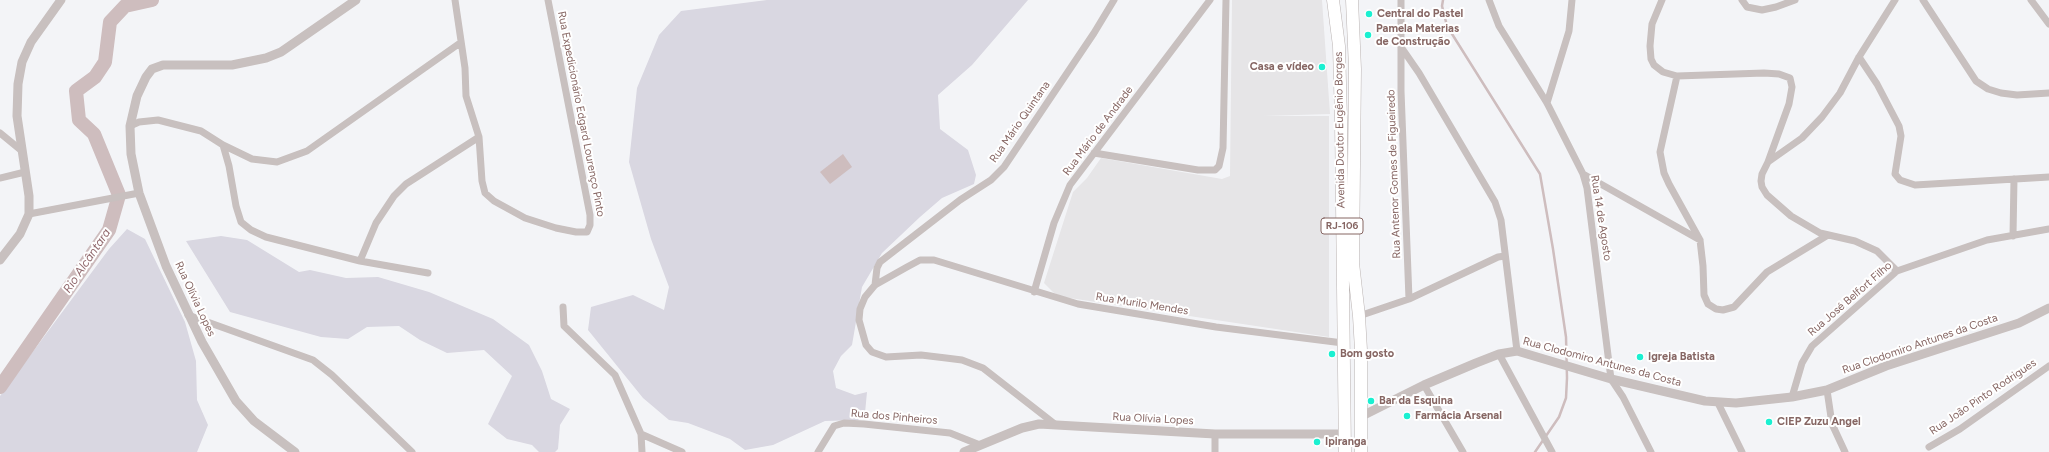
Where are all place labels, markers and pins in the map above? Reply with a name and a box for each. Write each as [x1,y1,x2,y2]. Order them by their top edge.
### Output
place label: Central do Pastel [1377,7,1463,21]
marker: Central do Pastel [1364,9,1374,19]
place label: Pamela Materias de Construção [1376,22,1459,48]
marker: Pamela Materias de Construção [1363,30,1373,40]
place label: Casa e vídeo [1250,60,1314,74]
marker: Casa e vídeo [1317,62,1327,72]
place label: Bom gosto [1340,347,1394,361]
marker: Bom gosto [1327,349,1337,359]
place label: Igreja Batista [1648,350,1715,364]
marker: Igreja Batista [1635,352,1645,362]
place label: Bar da Esquina [1379,394,1453,408]
marker: Bar da Esquina [1366,396,1376,406]
place label: Farmácia Arsenal [1415,409,1502,423]
marker: Farmácia Arsenal [1402,411,1412,421]
place label: CIEP Zuzu Angel [1777,415,1861,429]
marker: CIEP Zuzu Angel [1764,417,1774,427]
place label: Ipiranga [1325,435,1366,449]
marker: Ipiranga [1312,437,1322,447]

